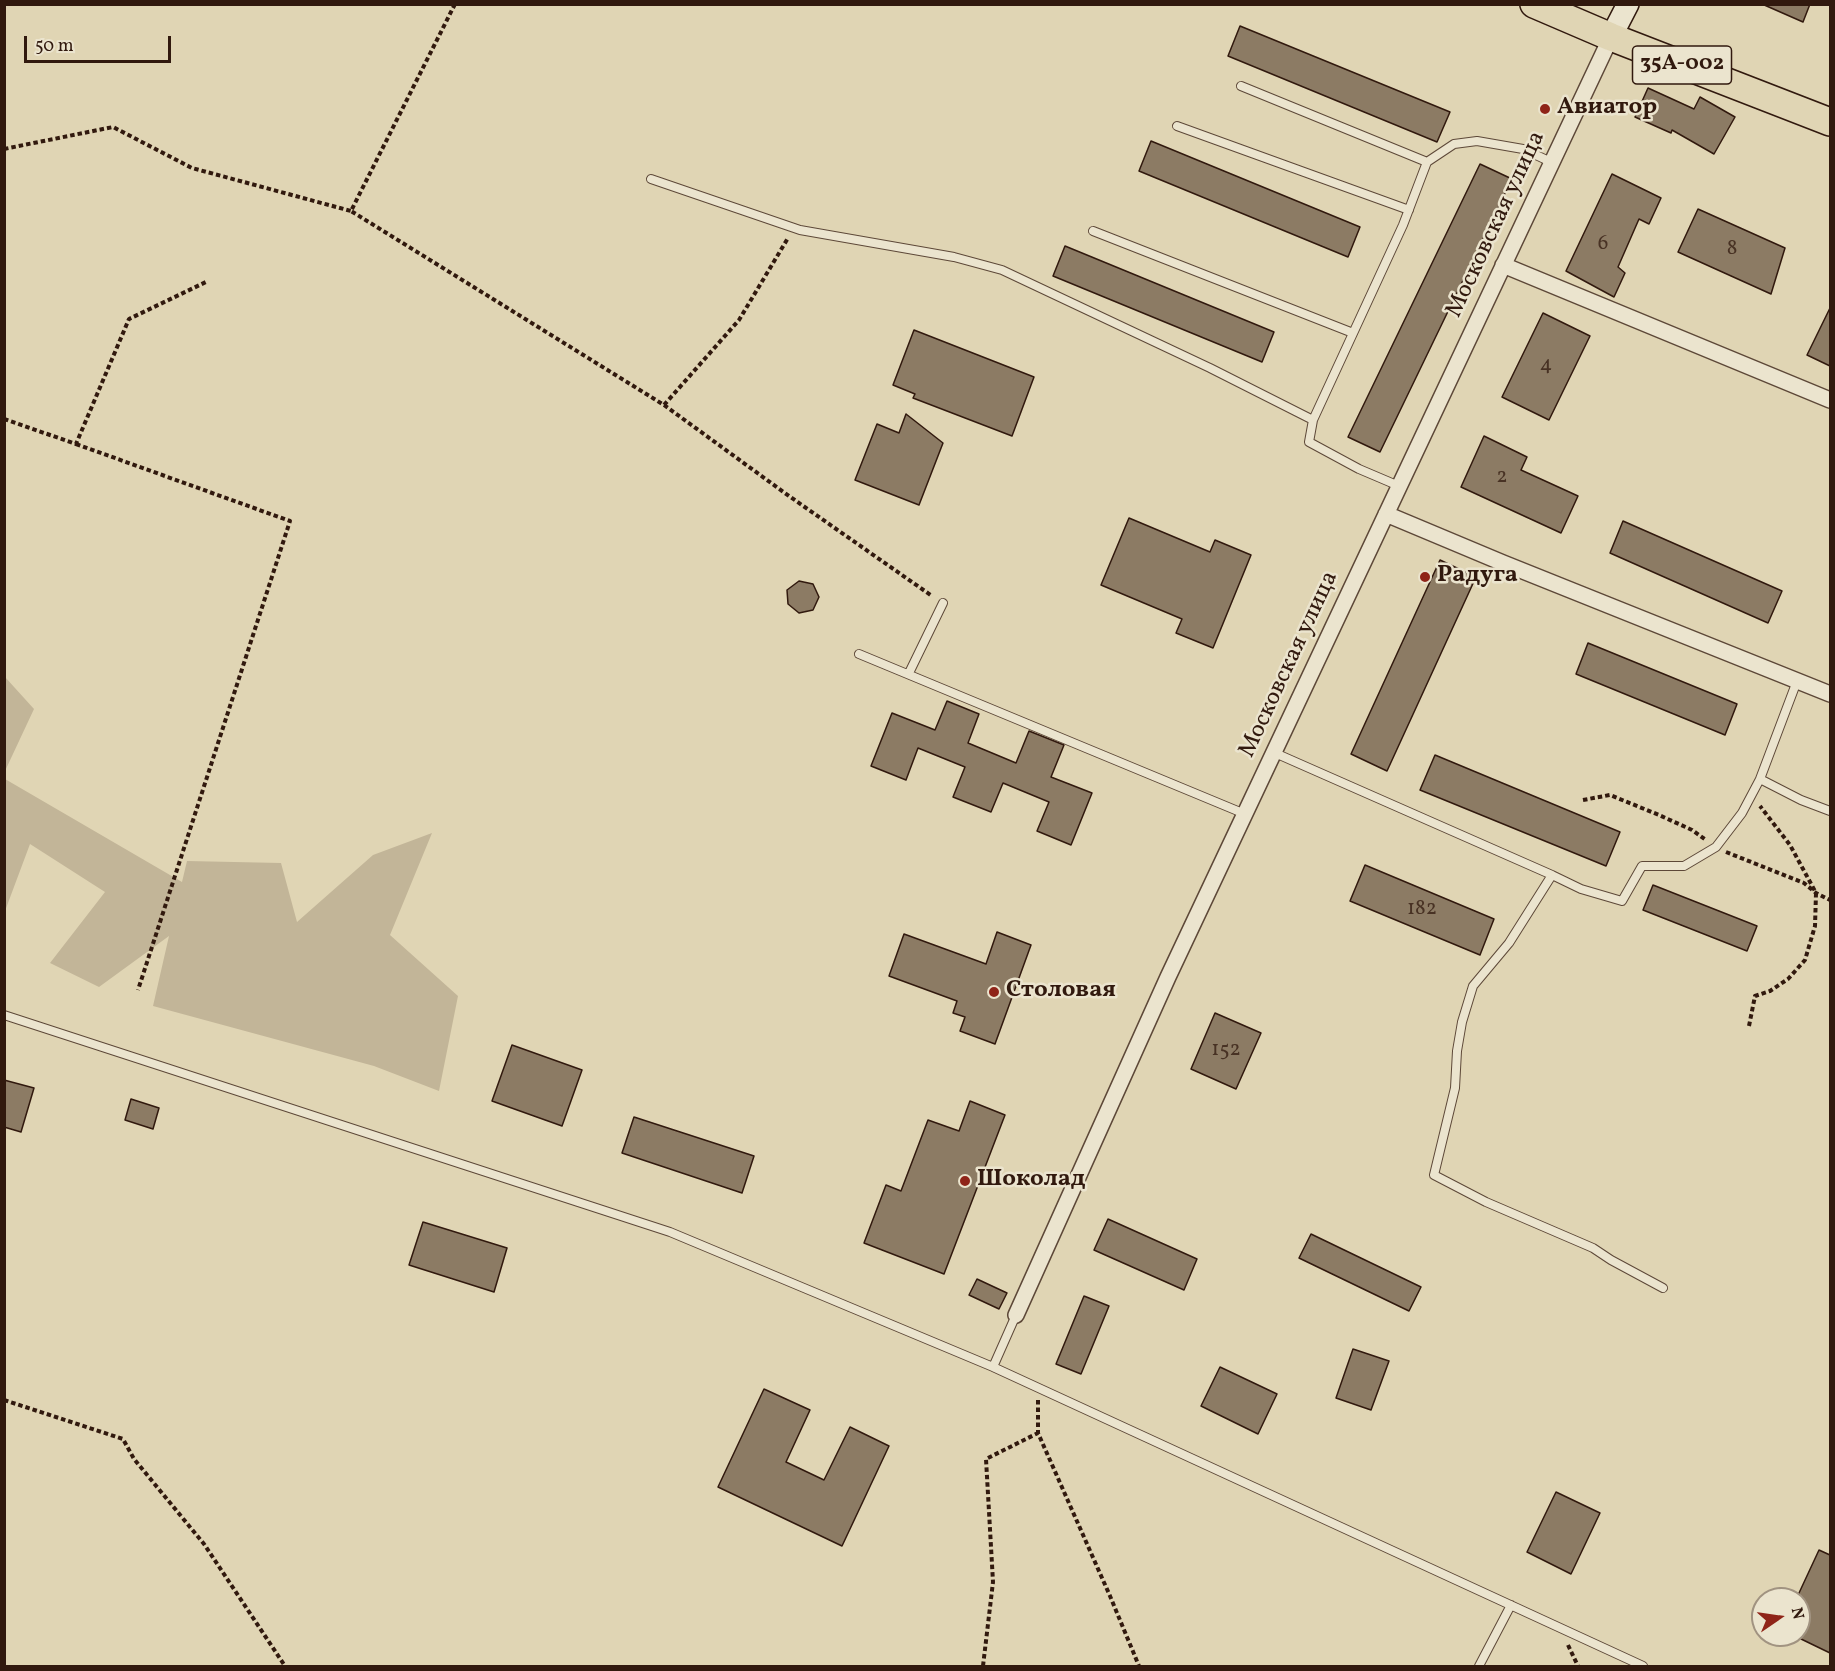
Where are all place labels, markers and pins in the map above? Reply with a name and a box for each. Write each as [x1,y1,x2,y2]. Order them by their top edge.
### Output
place label: Авиатор [1557,95,1657,123]
marker: Авиатор [1538,102,1552,116]
place label: Радуга [1437,563,1518,591]
marker: Радуга [1418,570,1432,584]
place label: Столовая [1006,978,1116,1006]
marker: Столовая [987,985,1001,999]
place label: Шоколад [977,1167,1086,1195]
marker: Шоколад [958,1174,972,1188]

